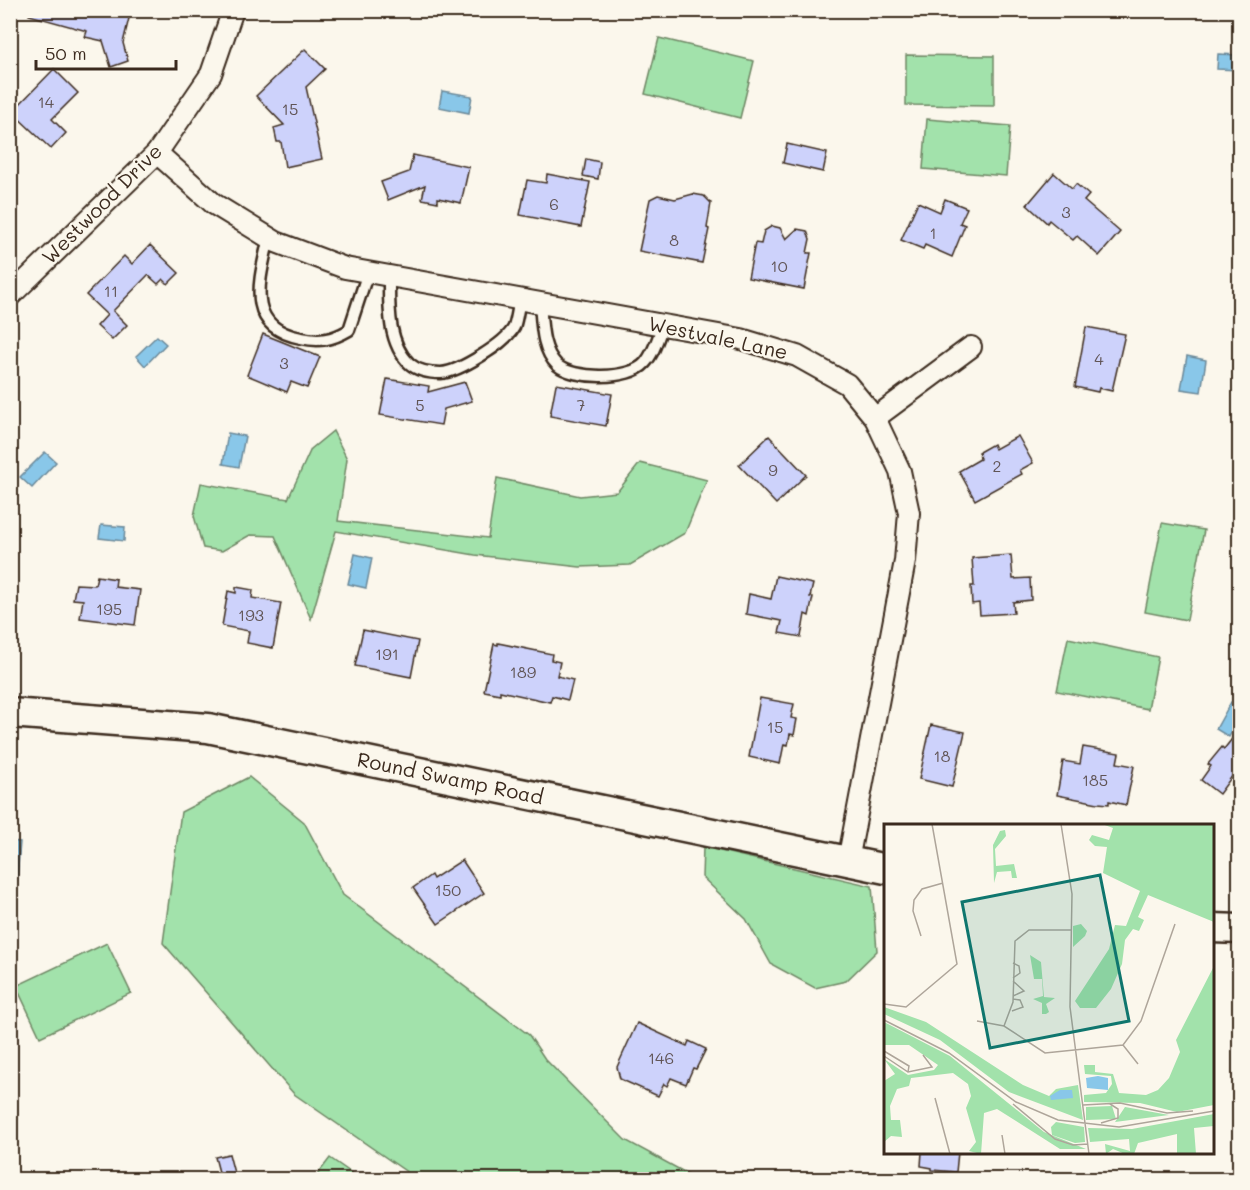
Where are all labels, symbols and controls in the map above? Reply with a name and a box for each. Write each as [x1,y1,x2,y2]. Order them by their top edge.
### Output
scale bar [36,33,176,71]
text: 50 m [45,41,87,65]
house number: 14 [38,91,55,112]
house number: 15 [282,98,298,119]
street label: Westwood Drive [36,138,167,269]
house number: 6 [549,193,559,214]
house number: 3 [1061,201,1071,222]
house number: 1 [929,222,937,243]
house number: 8 [669,229,679,250]
house number: 10 [770,255,788,276]
house number: 11 [104,280,118,301]
street label: Westvale Lane [646,310,790,364]
house number: 4 [1094,348,1104,369]
house number: 3 [279,352,289,373]
house number: 5 [415,394,425,415]
house number: 7 [577,394,586,415]
house number: 2 [993,455,1001,476]
house number: 9 [768,459,778,480]
house number: 195 [96,598,122,619]
house number: 193 [238,604,264,625]
house number: 191 [375,643,399,664]
house number: 189 [510,661,536,682]
house number: 15 [767,716,783,737]
street label: Round Swamp Road [355,745,546,809]
house number: 18 [934,745,951,766]
house number: 185 [1082,769,1108,790]
inset map [884,824,1214,1154]
house number: 150 [435,879,461,900]
house number: 146 [648,1047,674,1068]

